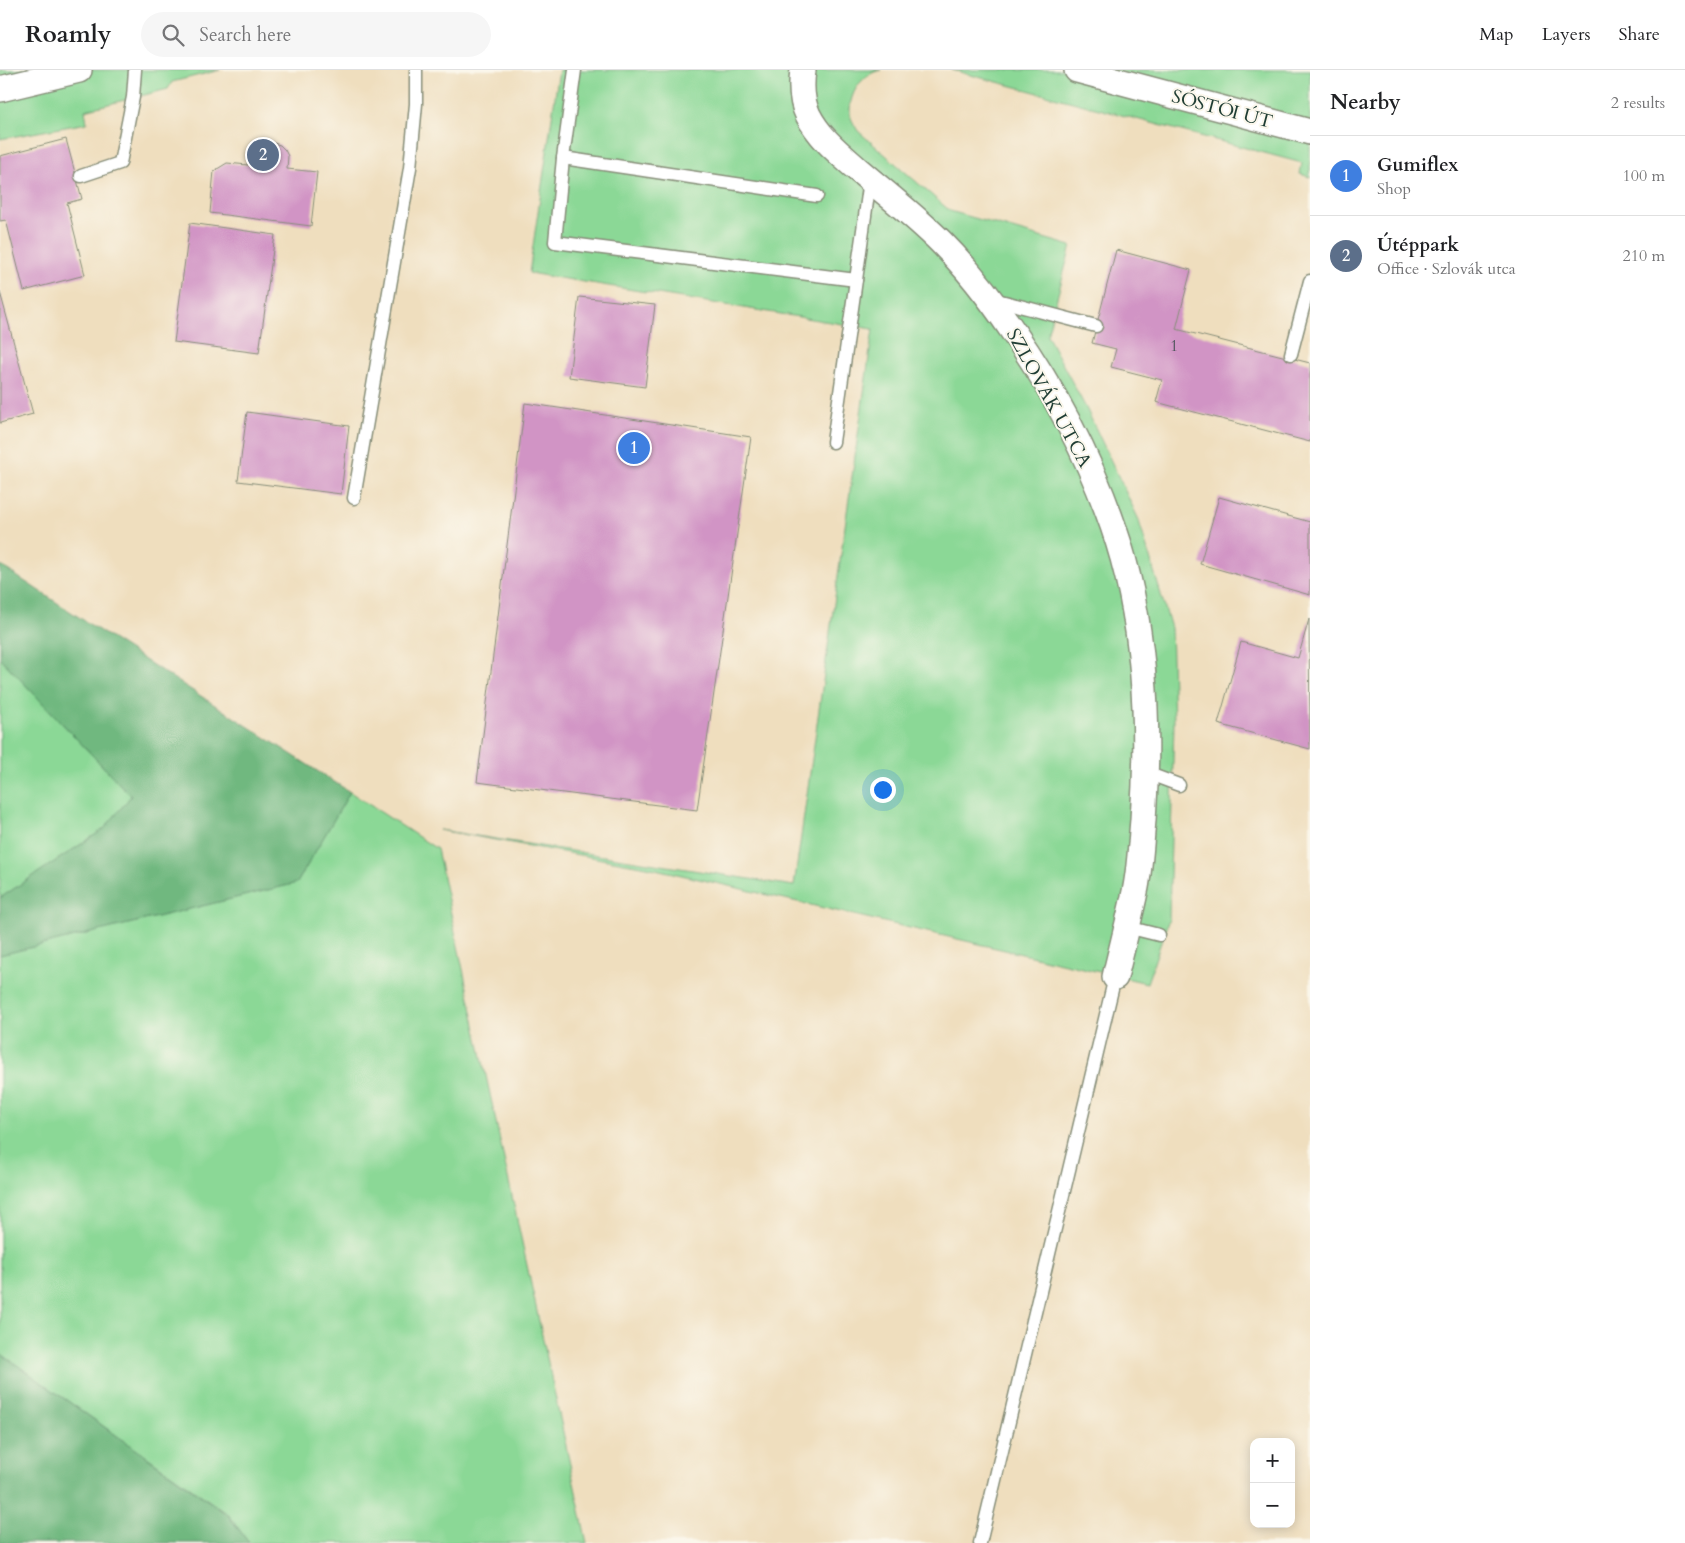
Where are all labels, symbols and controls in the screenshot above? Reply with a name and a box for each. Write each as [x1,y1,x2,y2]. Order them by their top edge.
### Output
search box [141,12,491,57]
text: Roamly [25,18,111,51]
icon: search [159,21,187,49]
text: Search here [199,22,291,48]
text: Map [1479,22,1514,47]
text: Layers [1542,22,1591,47]
text: Share [1619,22,1660,47]
street label: SÓSTÓI ÚT [1169,82,1276,135]
text: Nearby [1330,88,1401,117]
text: 2 results [1611,92,1665,114]
pin: 2 [247,136,279,174]
text: Gumiflex [1377,152,1459,178]
text: 1 [1342,165,1350,187]
text: 100 m [1623,165,1665,187]
text: Shop [1377,178,1411,200]
text: Útéppark [1377,232,1459,258]
text: 2 [1342,245,1350,267]
text: 210 m [1623,245,1665,267]
text: Office · Szlovák utca [1377,258,1516,280]
street label: SZLOVÁK UTCA [1000,324,1098,473]
house number: 1 [1170,335,1178,357]
pin: 1 [618,429,650,467]
your location [870,777,896,803]
map controls [1250,1438,1295,1528]
button: + [1250,1438,1295,1483]
button: − [1250,1483,1295,1528]

